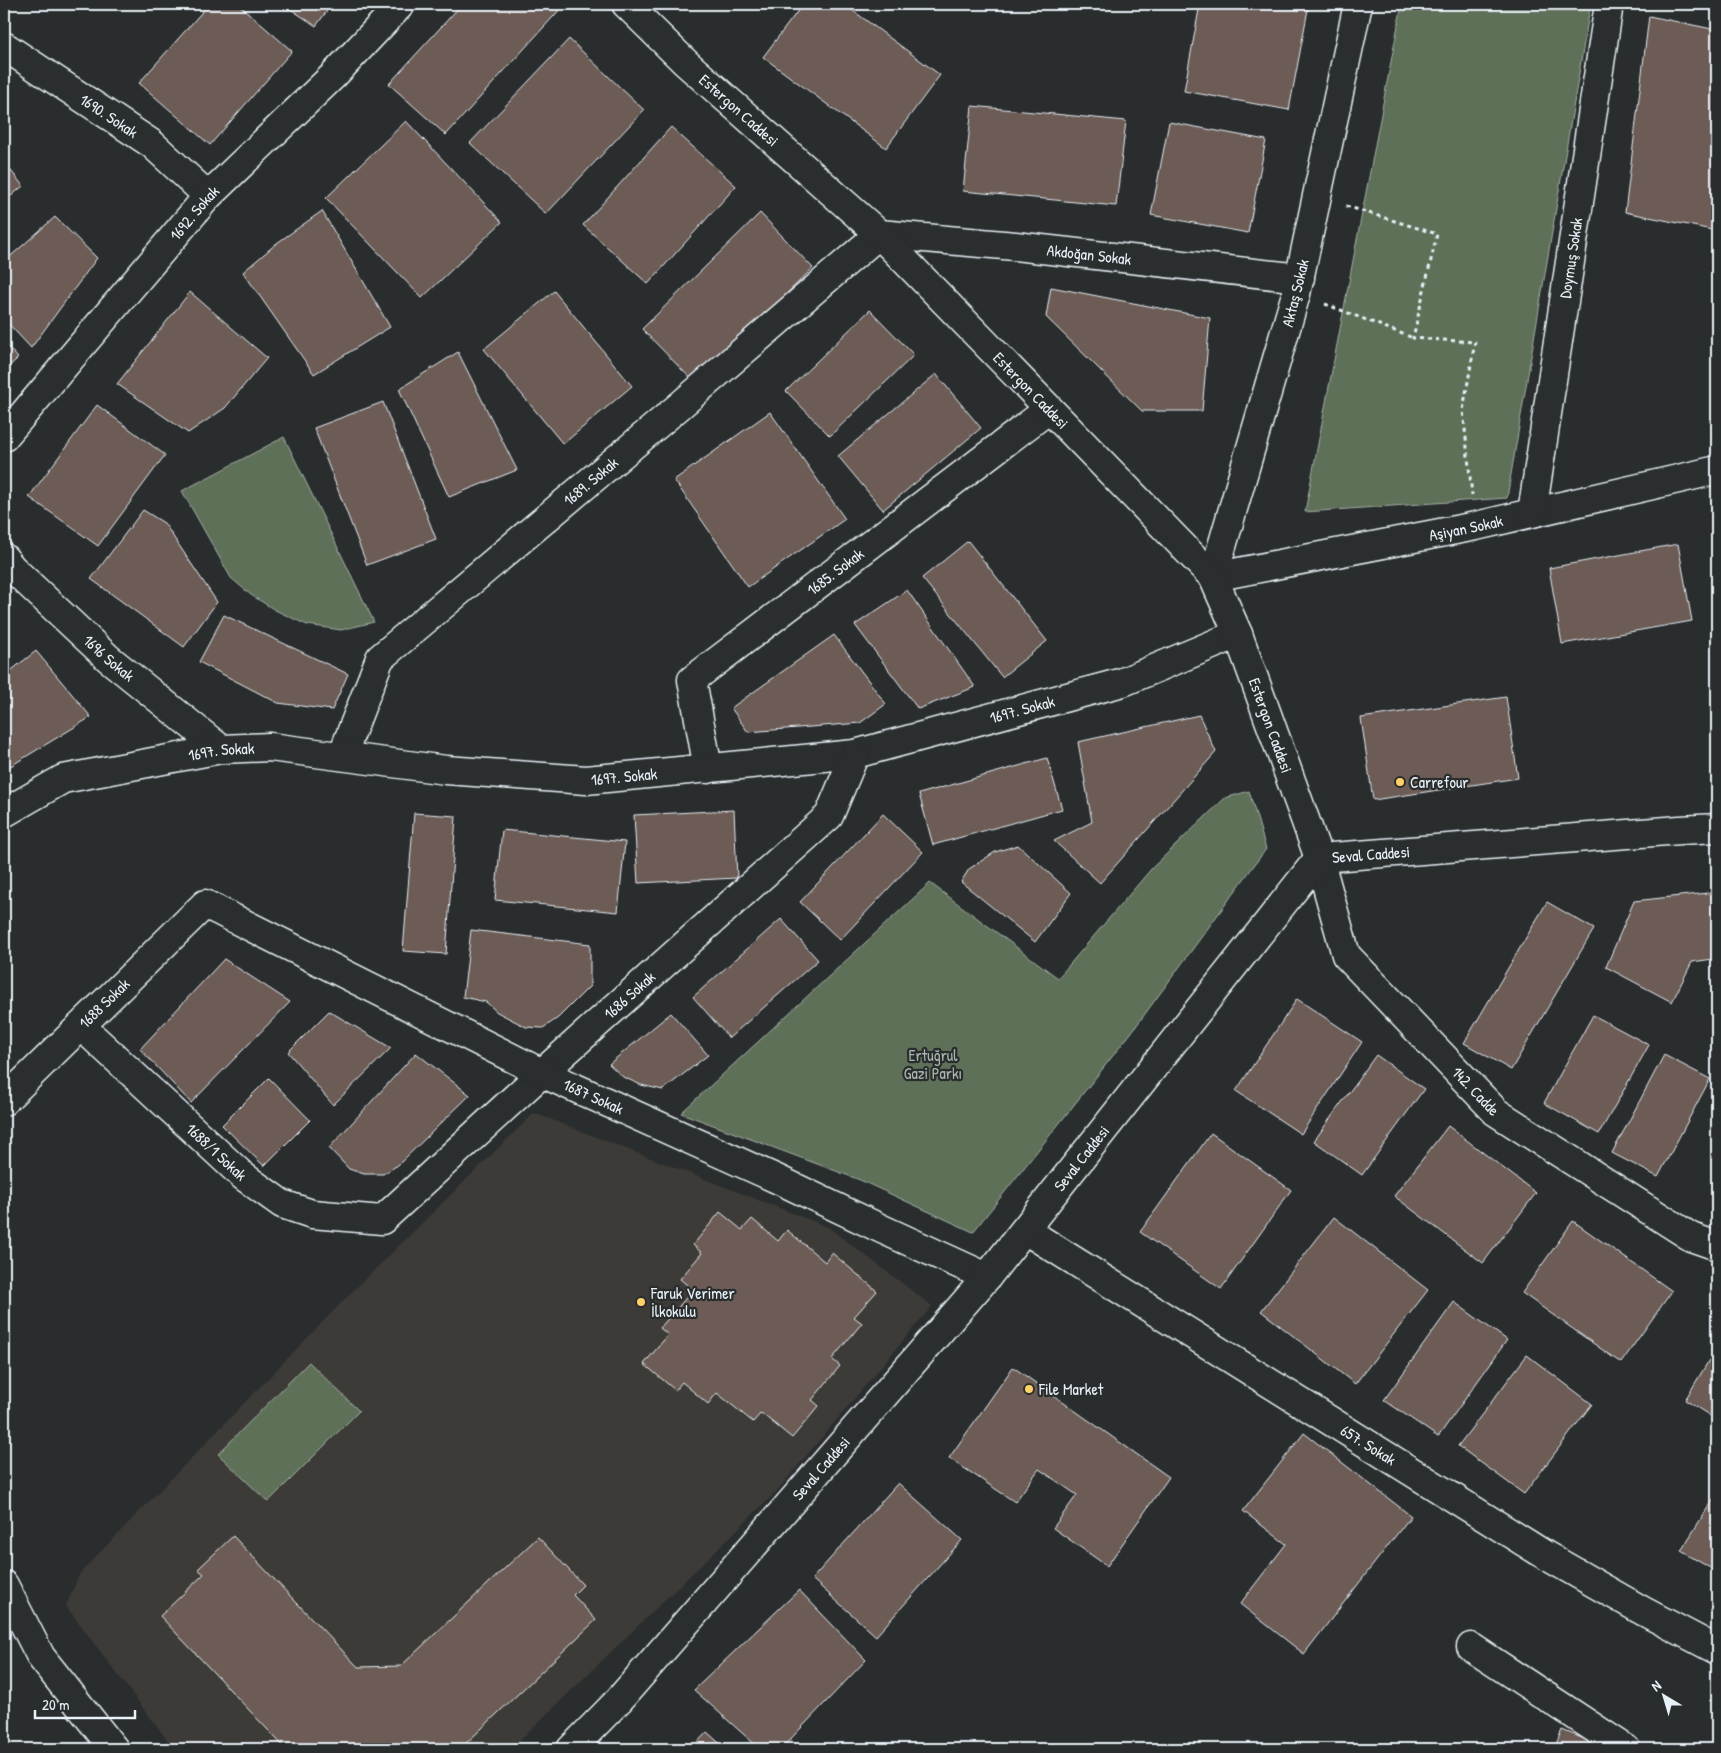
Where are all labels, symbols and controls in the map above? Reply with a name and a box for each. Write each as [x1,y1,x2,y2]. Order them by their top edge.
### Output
street label: Estergon Caddesi [695,69,784,151]
street label: 1690. Sokak [76,88,143,143]
street label: 1692. Sokak [164,180,224,245]
street label: Doymuş Sokak [1554,216,1588,300]
street label: Akdoğan Sokak [1046,239,1133,270]
street label: Aktaş Sokak [1276,256,1314,329]
street label: Estergon Caddesi [988,347,1074,434]
street label: 1689. Sokak [558,451,623,511]
street label: Aşiyan Sokak [1427,509,1505,546]
street label: 1685. Sokak [802,542,868,600]
street label: 1696 Sokak [78,629,140,686]
street label: Estergon Caddesi [1244,675,1298,776]
street label: 1697. Sokak [987,690,1057,728]
street label: 1697. Sokak [186,737,255,766]
street label: 1697. Sokak [590,762,659,790]
place label: Carrefour [1410,771,1468,793]
marker: Carrefour [1394,776,1406,788]
street label: Seval Caddesi [1331,840,1411,868]
street label: 1686 Sokak [599,966,660,1024]
street label: 1688 Sokak [74,973,134,1033]
park label: Ertuğrul Gazi Parkı [904,1044,962,1084]
street label: 142. Cadde [1447,1062,1505,1121]
street label: 1687 Sokak [560,1073,628,1120]
street label: 1688/1 Sokak [181,1118,252,1186]
street label: Seval Caddesi [1048,1121,1114,1196]
place label: Faruk Verimer İlkokulu [650,1282,735,1322]
marker: Faruk Verimer İlkokulu [635,1296,647,1308]
place label: File Market [1038,1378,1104,1400]
marker: File Market [1023,1383,1035,1395]
street label: 657. Sokak [1336,1419,1401,1470]
street label: Seval Caddesi [787,1431,855,1505]
north arrow [1638,1670,1688,1720]
text: N [1647,1675,1665,1695]
scale bar [35,1688,135,1720]
text: 20 m [42,1694,69,1715]

